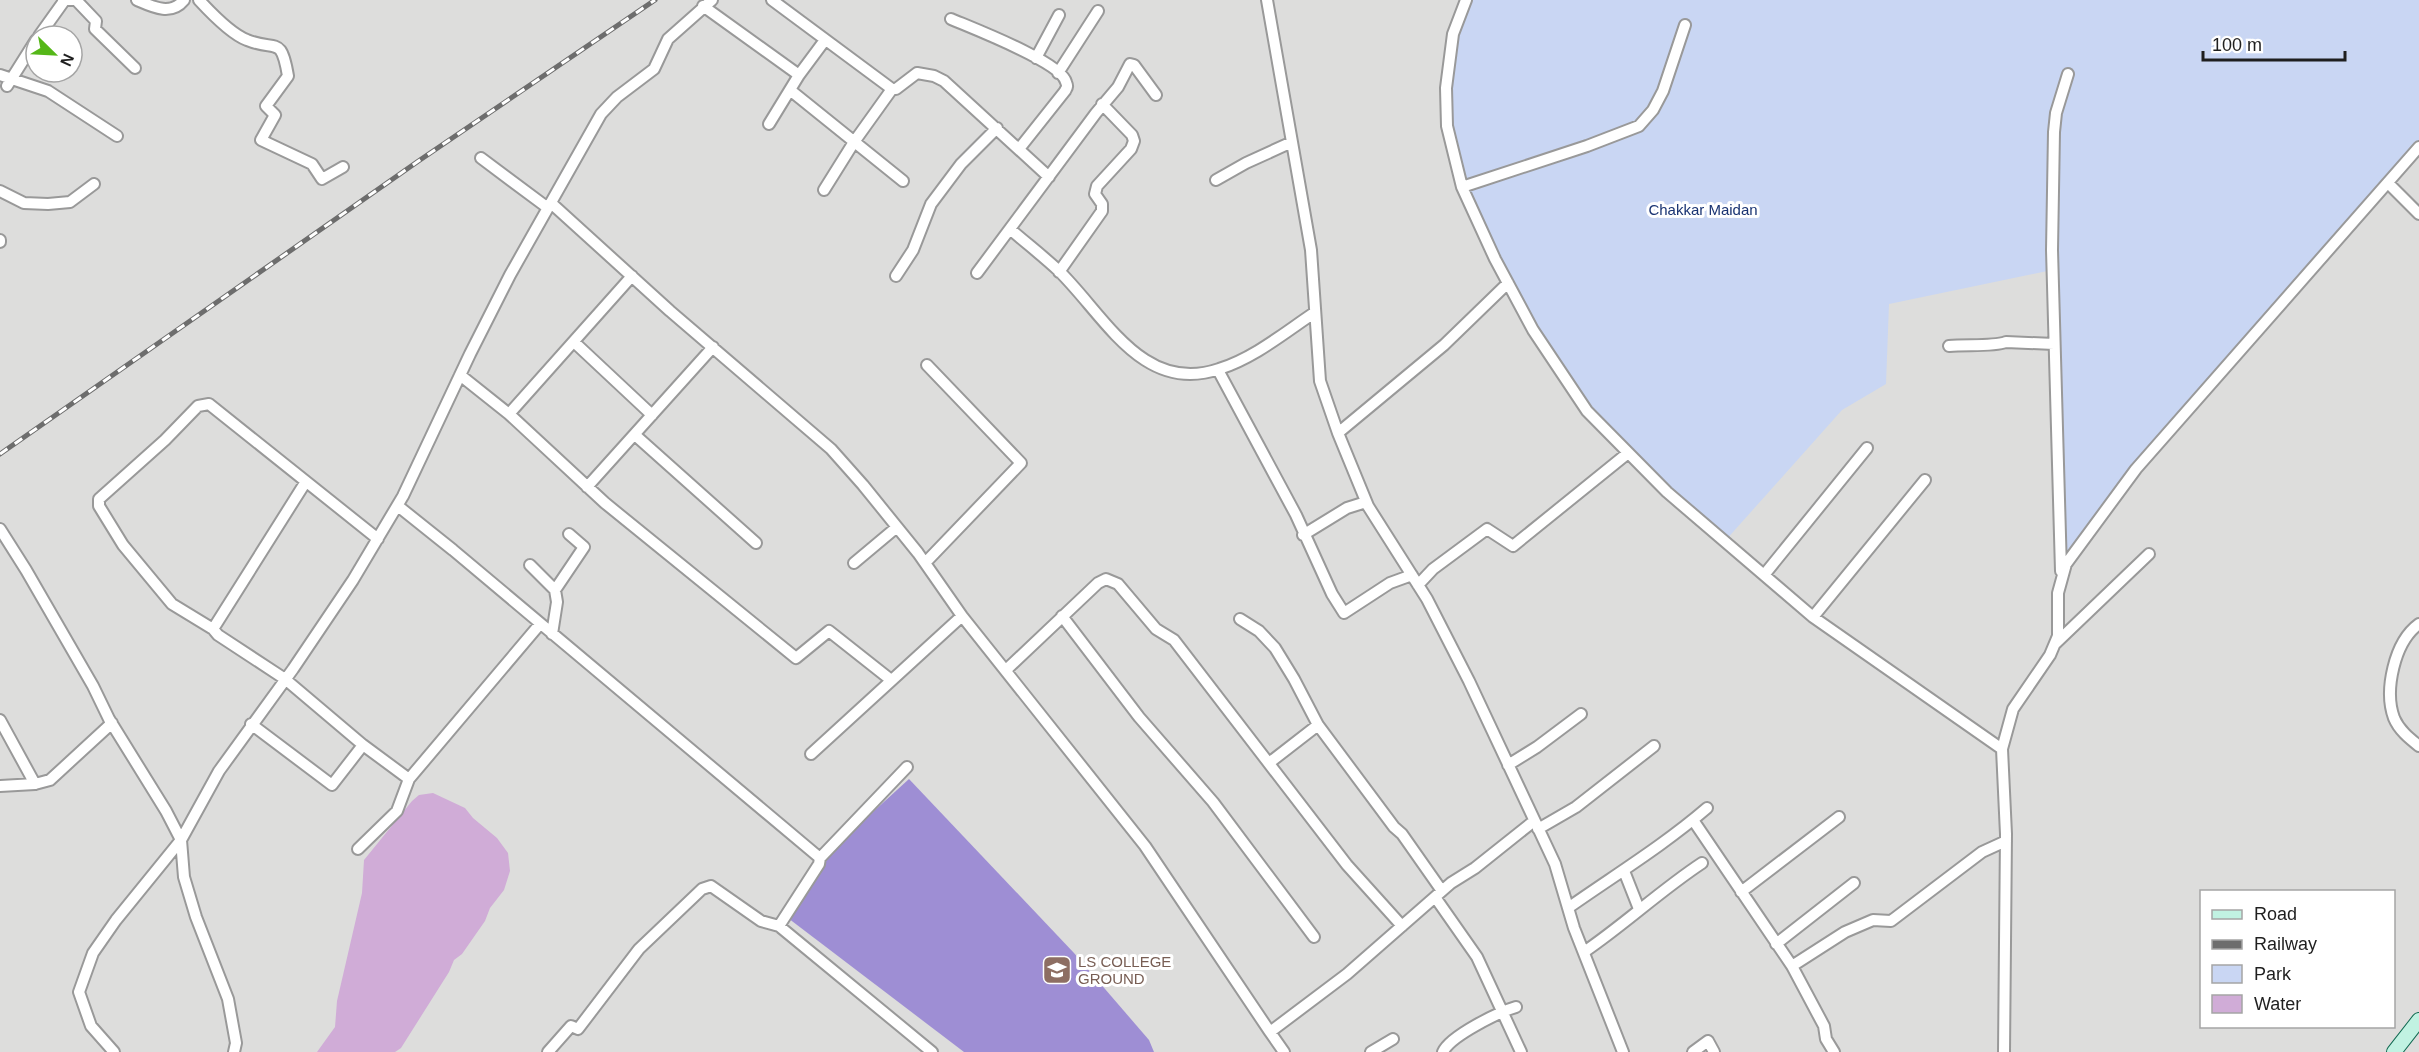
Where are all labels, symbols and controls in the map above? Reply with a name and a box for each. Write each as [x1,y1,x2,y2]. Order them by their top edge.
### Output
north arrow [24,24,84,84]
scale bar [2203,24,2346,62]
text: 100 m [2212,35,2262,55]
text: N [57,51,77,69]
park label: Chakkar Maidan [1648,201,1758,218]
legend [2200,890,2395,1028]
text: Road [2254,904,2297,924]
text: Railway [2254,934,2317,954]
place label: LS COLLEGE GROUND [1078,953,1171,987]
school or university icon: LS COLLEGE GROUND [1041,954,1073,986]
text: Park [2254,964,2292,984]
text: Water [2254,994,2301,1014]

